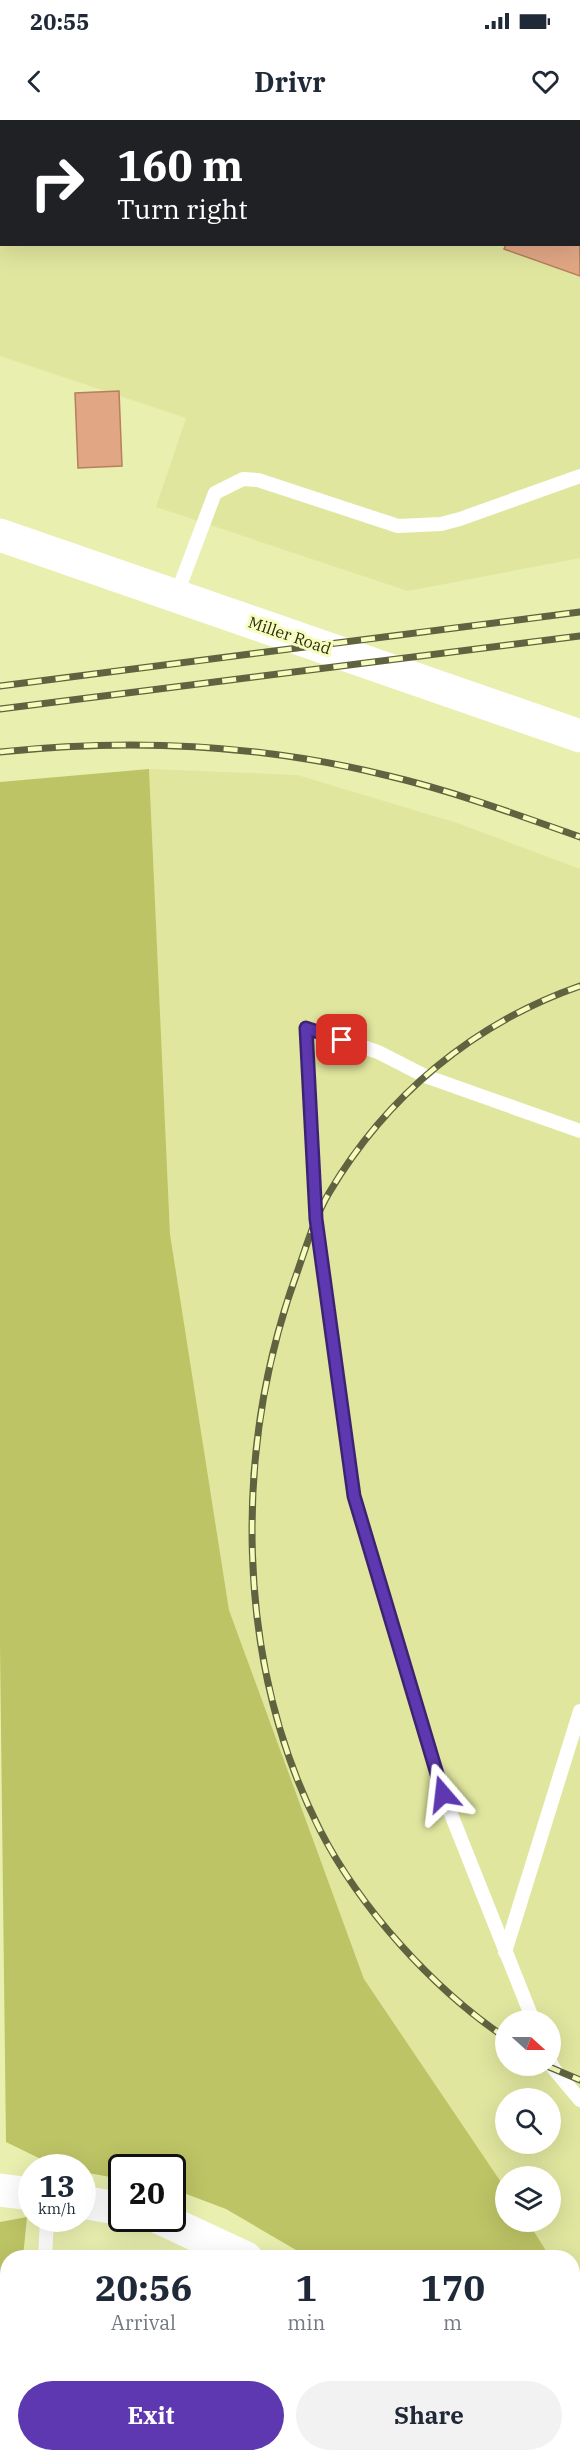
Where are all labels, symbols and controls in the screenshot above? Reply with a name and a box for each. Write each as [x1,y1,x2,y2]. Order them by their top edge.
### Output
text: 20:55 [30,7,89,36]
text: Drivr [254,64,326,99]
icon: back [18,65,51,98]
icon: heart [529,65,562,98]
text: 160 m [117,138,243,193]
icon: right [18,144,96,222]
text: Turn right [117,191,248,226]
street label: Miller Road [246,612,334,659]
pin [316,1014,367,1065]
icon: arrive [325,1023,358,1056]
position arrow [411,1762,475,1826]
north arrow [495,2010,561,2076]
map controls [495,2010,561,2232]
button: search [495,2088,561,2154]
speed limit sign: 20 [108,2154,186,2232]
text: 13 [39,2166,75,2205]
button: layers [495,2166,561,2232]
text: km/h [38,2199,76,2218]
text: 20:56 [95,2264,192,2311]
text: 1 [295,2264,317,2311]
text: 170 [420,2264,485,2311]
text: Arrival [111,2309,176,2336]
text: min [287,2309,325,2336]
text: m [443,2309,462,2336]
button: Exit [18,2381,284,2450]
button: Share [296,2381,562,2450]

